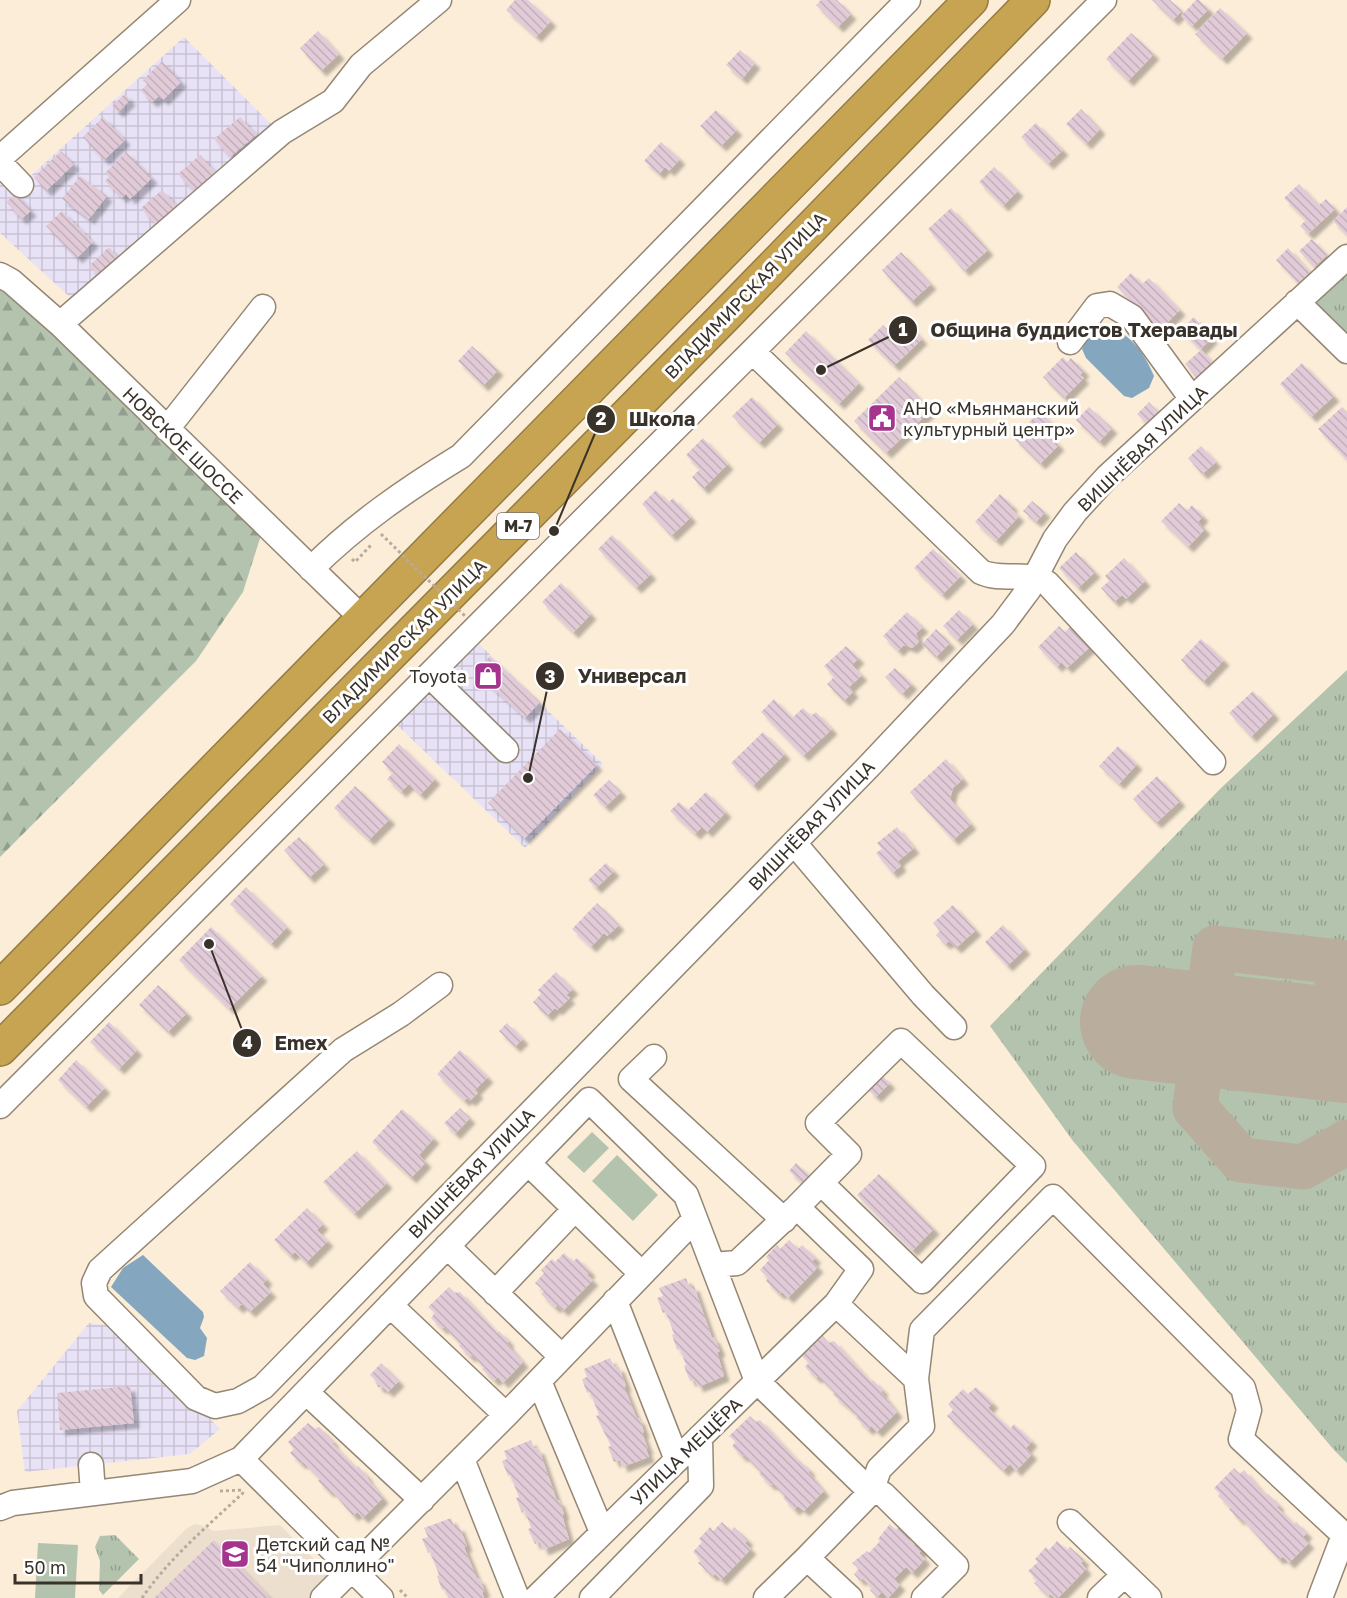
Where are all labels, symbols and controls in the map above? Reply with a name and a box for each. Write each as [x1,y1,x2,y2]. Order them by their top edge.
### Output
street label: ВЛАДИМИРСКАЯ УЛИЦА [660,207,830,383]
callout: Община буддистов Тхеравады [888,311,1250,349]
text: Община буддистов Тхеравады [930,317,1238,341]
text: 1 [898,318,908,340]
street label: ВИШНЁВАЯ УЛИЦА [1072,380,1212,516]
street label: НОВСКОЕ ШОССЕ [118,382,248,508]
place label: АНО «Мьянманский культурный центр» [903,397,1079,440]
callout: Школа [586,400,707,438]
public building icon: АНО «Мьянманский культурный центр» [866,402,898,434]
text: Школа [629,406,695,430]
text: 2 [596,407,607,429]
road number: М-7 [497,513,539,539]
street label: ВЛАДИМИРСКАЯ УЛИЦА [317,554,491,728]
callout: Универсал [535,657,698,695]
shop icon: Toyota [472,660,504,692]
text: Универсал [578,663,686,687]
place label: Toyota [409,665,467,687]
text: 3 [545,665,556,687]
street label: ВИШНЁВАЯ УЛИЦА [743,755,879,895]
callout: Emex [232,1024,339,1062]
text: Emex [275,1030,328,1054]
text: 4 [241,1031,253,1053]
street label: ВИШНЁВАЯ УЛИЦА [403,1103,539,1243]
street label: УЛИЦА МЕЩЁРА [626,1392,746,1510]
place label: Детский сад № 54 "Чиполлино" [256,1533,394,1576]
school or university icon: Детский сад № 54 "Чиполлино" [219,1538,251,1570]
scale bar [15,1547,141,1585]
text: 50 m [24,1556,66,1578]

